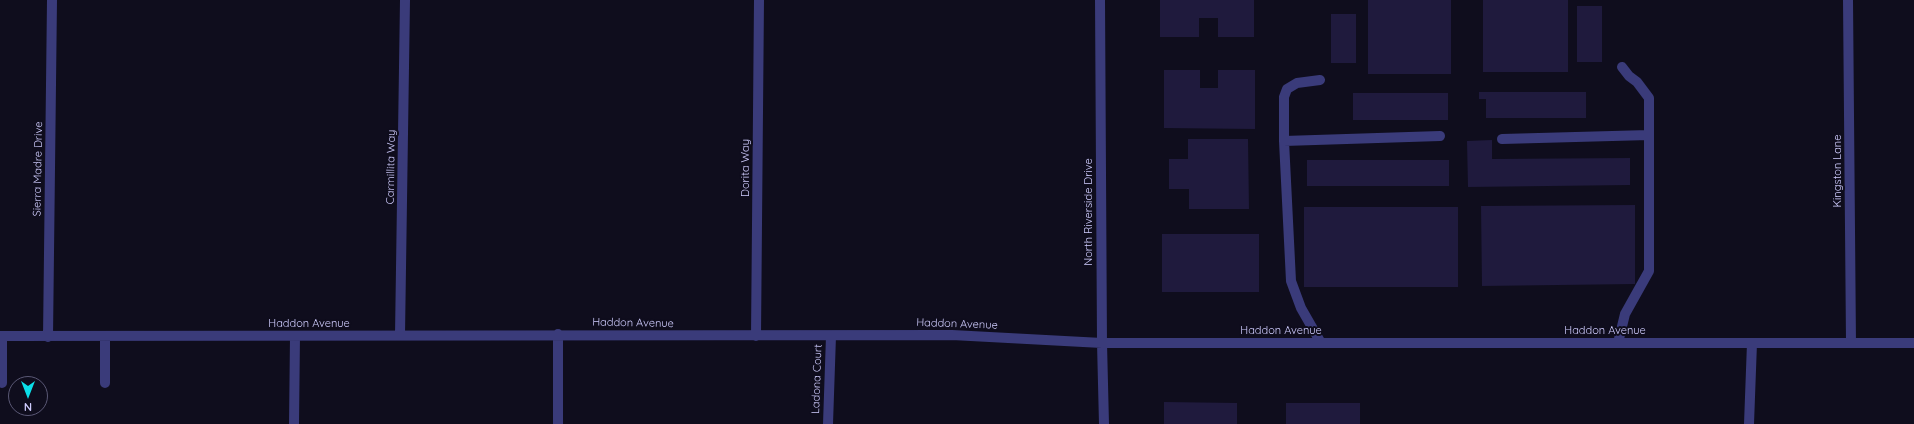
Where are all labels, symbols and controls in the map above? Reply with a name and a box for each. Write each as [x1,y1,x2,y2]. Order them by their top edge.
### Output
street label: Sierra Madre Drive [31,121,45,217]
street label: Carmillita Way [384,130,398,204]
street label: Kingston Lane [1831,135,1845,207]
street label: Dorita Way [739,139,753,197]
street label: North Riverside Drive [1082,158,1096,266]
street label: Haddon Avenue [592,316,674,330]
street label: Haddon Avenue [916,316,998,332]
street label: Haddon Avenue [268,317,350,331]
street label: Haddon Avenue [1240,324,1322,338]
street label: Haddon Avenue [1564,324,1646,338]
street label: Ladona Court [809,344,825,414]
north arrow [8,376,48,416]
text: N [24,400,32,414]

